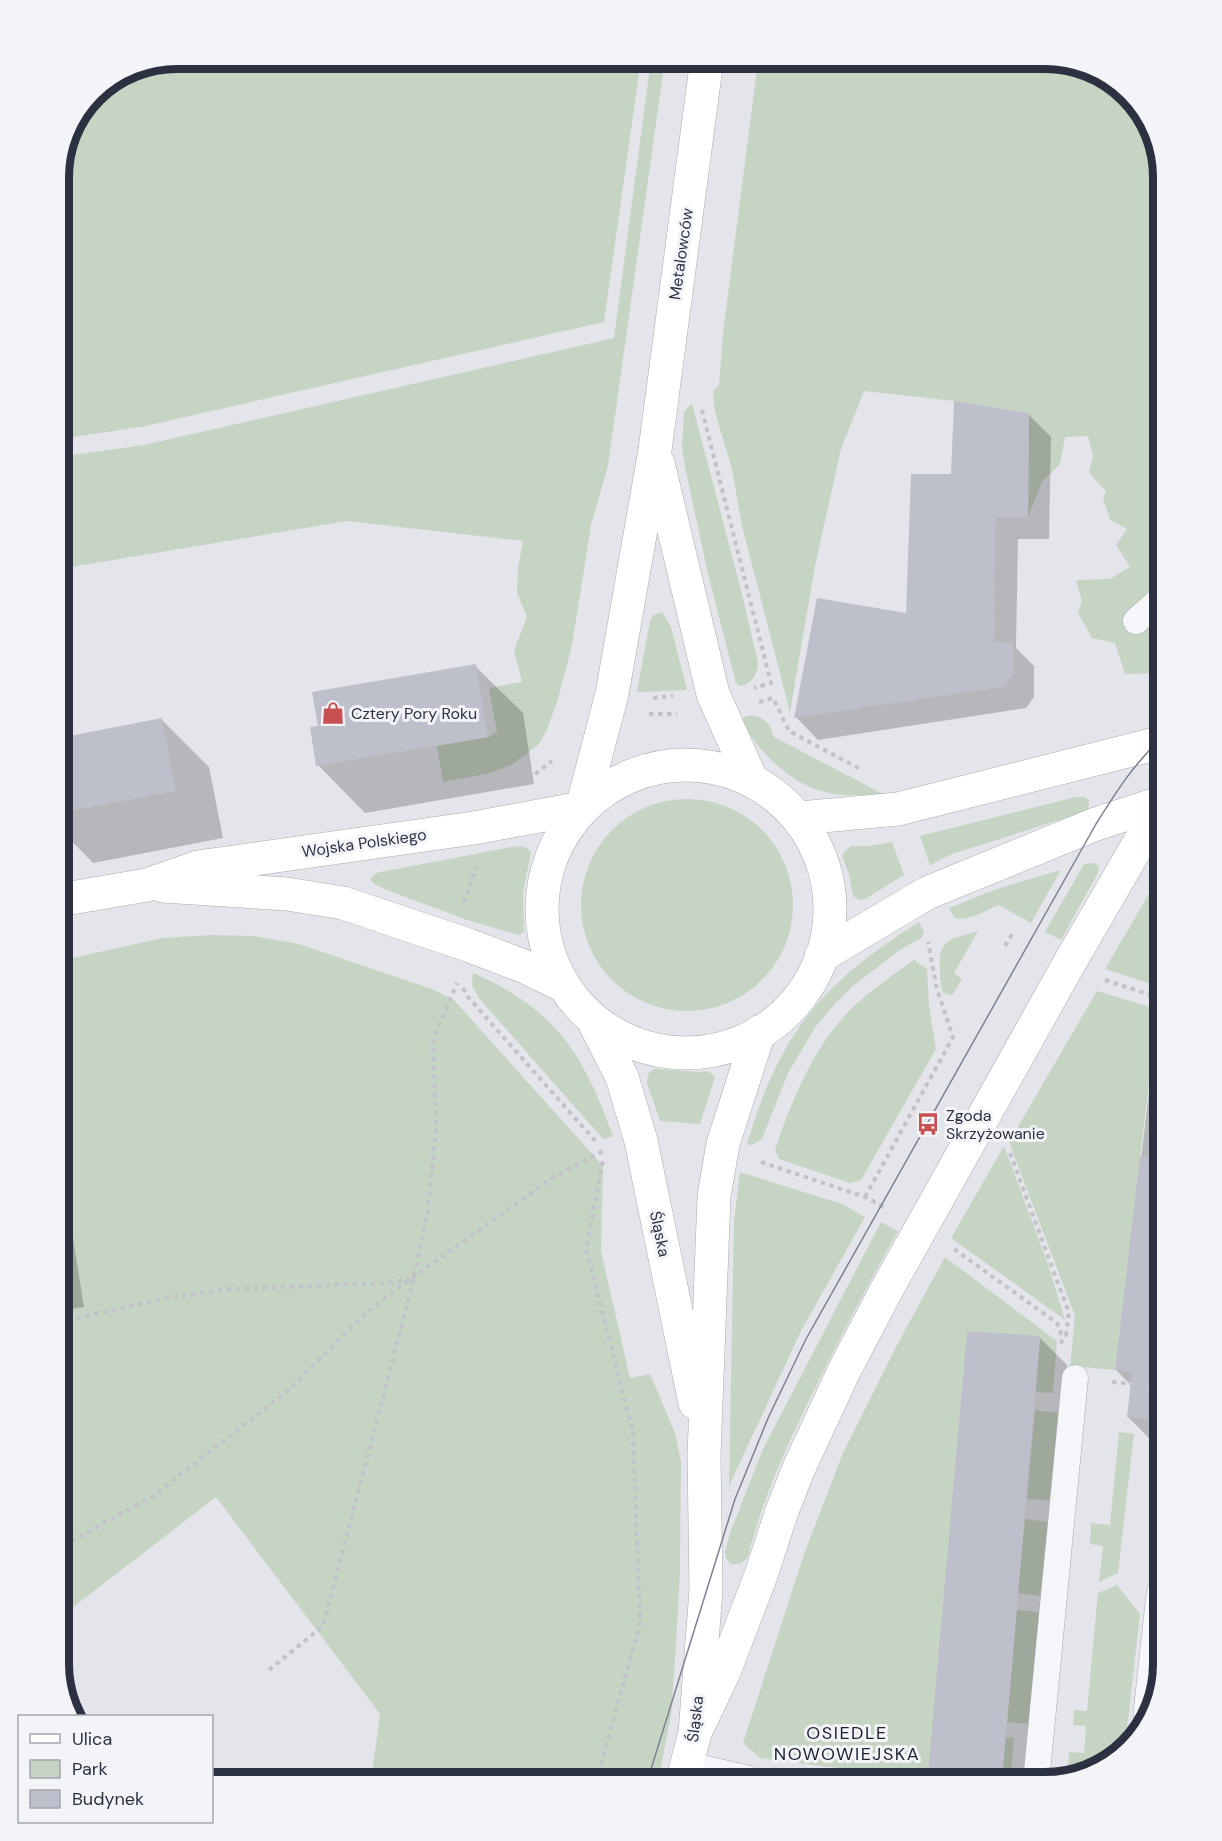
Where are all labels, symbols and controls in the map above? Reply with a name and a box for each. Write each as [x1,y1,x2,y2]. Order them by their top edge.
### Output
street label: Metalowców [664,207,698,301]
shop icon: Cztery Pory Roku [320,700,346,726]
place label: Cztery Pory Roku [351,703,477,724]
street label: Wojska Polskiego [300,824,428,862]
place label: Zgoda Skrzyżowanie [946,1105,1045,1144]
bus stop icon: Zgoda Skrzyżowanie [915,1111,941,1137]
street label: Śląska [645,1209,675,1259]
street label: Śląska [682,1695,708,1743]
legend [18,1715,213,1823]
district label: OSIEDLE NOWOWIEJSKA [774,1721,920,1766]
text: Ulica [72,1727,112,1751]
text: Park [72,1757,108,1781]
text: Budynek [72,1787,144,1811]

